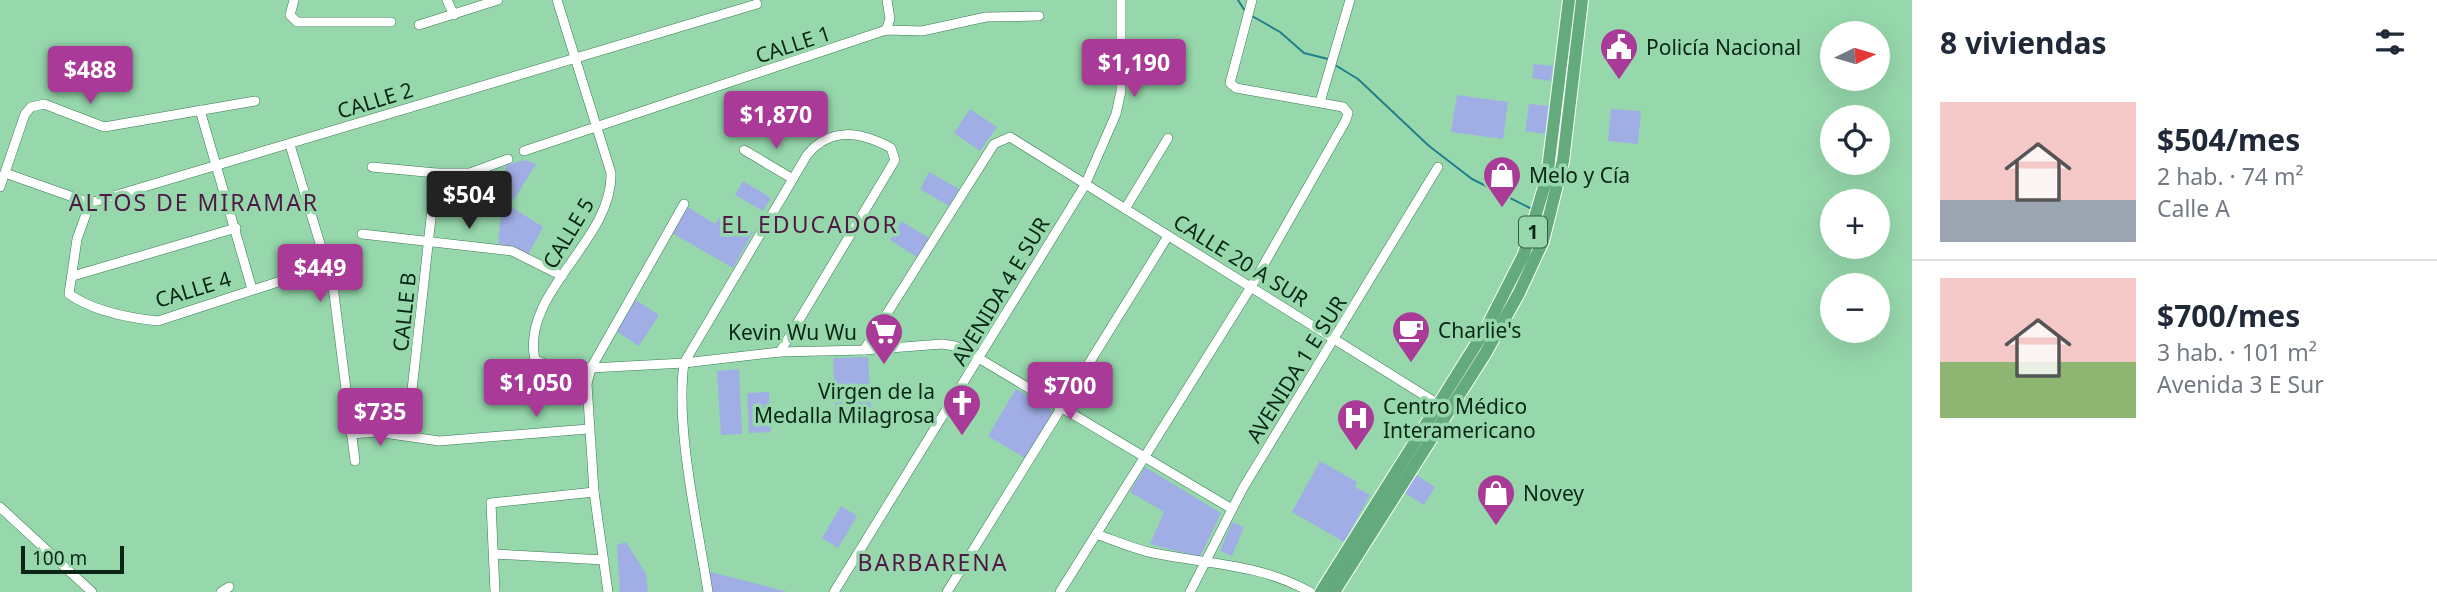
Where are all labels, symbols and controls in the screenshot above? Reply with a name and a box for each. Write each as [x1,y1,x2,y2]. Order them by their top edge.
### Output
street label: CALLE 1 [752,19,834,69]
north arrow [1820,21,1890,91]
map controls [1820,21,1890,343]
text: 8 viviendas [1940,22,2107,63]
icon: filters [2371,23,2409,61]
public building icon: Policía Nacional [1598,26,1640,81]
place label: Policía Nacional [1646,33,1801,61]
pin: $1,190 [1077,40,1191,99]
pin: $488 [49,46,131,106]
text: $1,190 [1098,46,1170,78]
text: $488 [64,53,116,85]
street label: CALLE 2 [334,75,416,125]
pin: $1,870 [719,92,833,151]
text: $1,870 [740,98,812,130]
button: locate [1820,105,1890,175]
text: $504/mes [2157,119,2300,160]
icon: home [1996,130,2080,214]
shop icon: Melo y Cía [1481,154,1523,209]
text: 2 hab. · 74 m² [2157,160,2304,192]
place label: Melo y Cía [1529,161,1630,189]
pin: $504 [428,172,510,231]
text: $504 [443,178,495,210]
district label: ALTOS DE MIRAMAR [69,186,319,218]
button: + [1820,189,1890,259]
street label: CALLE 5 [536,192,600,274]
text: Calle A [2157,192,2230,224]
street label: CALLE 20 A SUR [1168,207,1314,313]
district label: EL EDUCADOR [721,208,899,240]
street label: AVENIDA 4 E SUR [945,212,1055,370]
road number: 1 [1519,216,1547,248]
pin: $449 [279,244,361,304]
text: $449 [294,251,346,283]
street label: CALLE 4 [152,264,234,314]
street label: CALLE B [386,271,422,353]
button: − [1820,273,1890,343]
street label: AVENIDA 1 E SUR [1240,290,1352,448]
text: $700/mes [2157,295,2300,336]
icon: home [1996,306,2080,390]
cafe icon: Charlie's [1390,309,1432,364]
supermarket icon: Kevin Wu Wu [863,311,905,366]
place label: Charlie's [1438,316,1521,344]
place label: Kevin Wu Wu [728,318,857,346]
text: 3 hab. · 101 m² [2157,336,2317,368]
pin: $1,050 [479,360,593,419]
pin: $700 [1029,362,1111,422]
text: $1,050 [500,366,572,398]
text: Avenida 3 E Sur [2157,368,2324,400]
text: $700 [1044,369,1096,401]
place label: Virgen de la Medalla Milagrosa [754,377,935,429]
church icon: Virgen de la Medalla Milagrosa [941,382,983,437]
pin: $735 [339,388,421,448]
place label: Centro Médico Interamericano [1383,392,1536,444]
text: $735 [354,395,406,427]
hospital icon: Centro Médico Interamericano [1335,397,1377,452]
shop icon: Novey [1475,472,1517,527]
place label: Novey [1523,479,1584,507]
scale bar [21,543,124,575]
text: 100 m [32,545,87,571]
district label: BARBARENA [858,546,1008,578]

